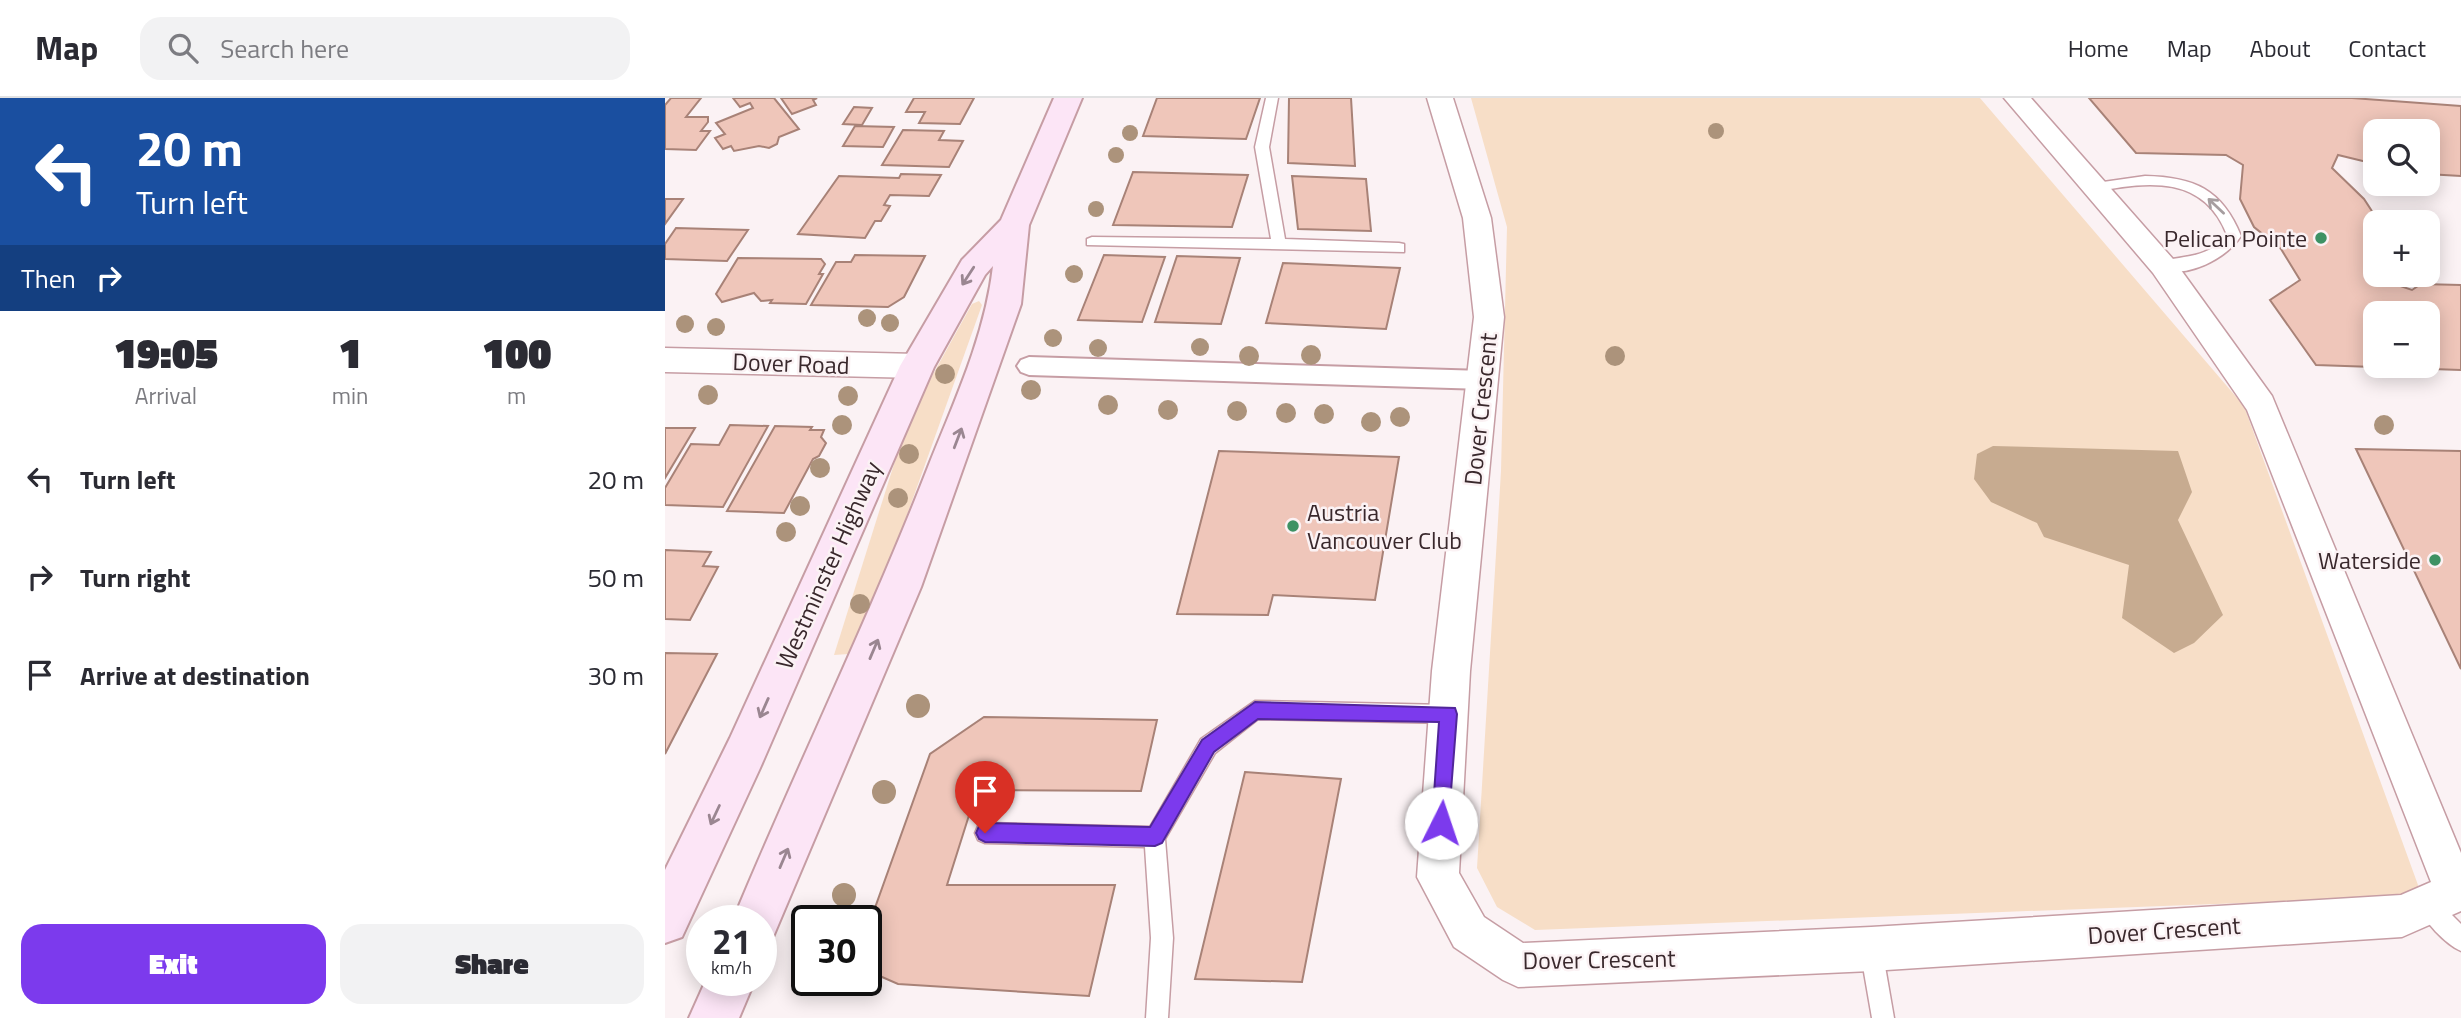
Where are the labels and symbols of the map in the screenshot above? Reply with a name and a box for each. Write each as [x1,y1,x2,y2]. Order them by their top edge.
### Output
one-way arrow [2208,198,2225,215]
place label: Pelican Pointe [2164,220,2307,256]
marker: Pelican Pointe [2313,230,2329,246]
one-way arrow [961,265,975,285]
street label: Dover Crescent [1454,330,1506,487]
street label: Dover Road [732,343,850,383]
one-way arrow [952,427,965,449]
street label: Westminster Highway [766,455,890,675]
place label: Austria Vancouver Club [1307,494,1462,558]
marker: Austria Vancouver Club [1285,518,1301,534]
place label: Waterside [2318,542,2421,578]
marker: Waterside [2427,552,2443,568]
one-way arrow [868,639,881,660]
one-way arrow [757,697,770,719]
pin [955,761,1015,833]
position arrow [1404,786,1478,860]
one-way arrow [708,804,722,825]
one-way arrow [778,848,791,869]
speed limit sign: 30 [791,905,882,996]
street label: Dover Crescent [2086,907,2242,953]
street label: Dover Crescent [1522,940,1676,978]

